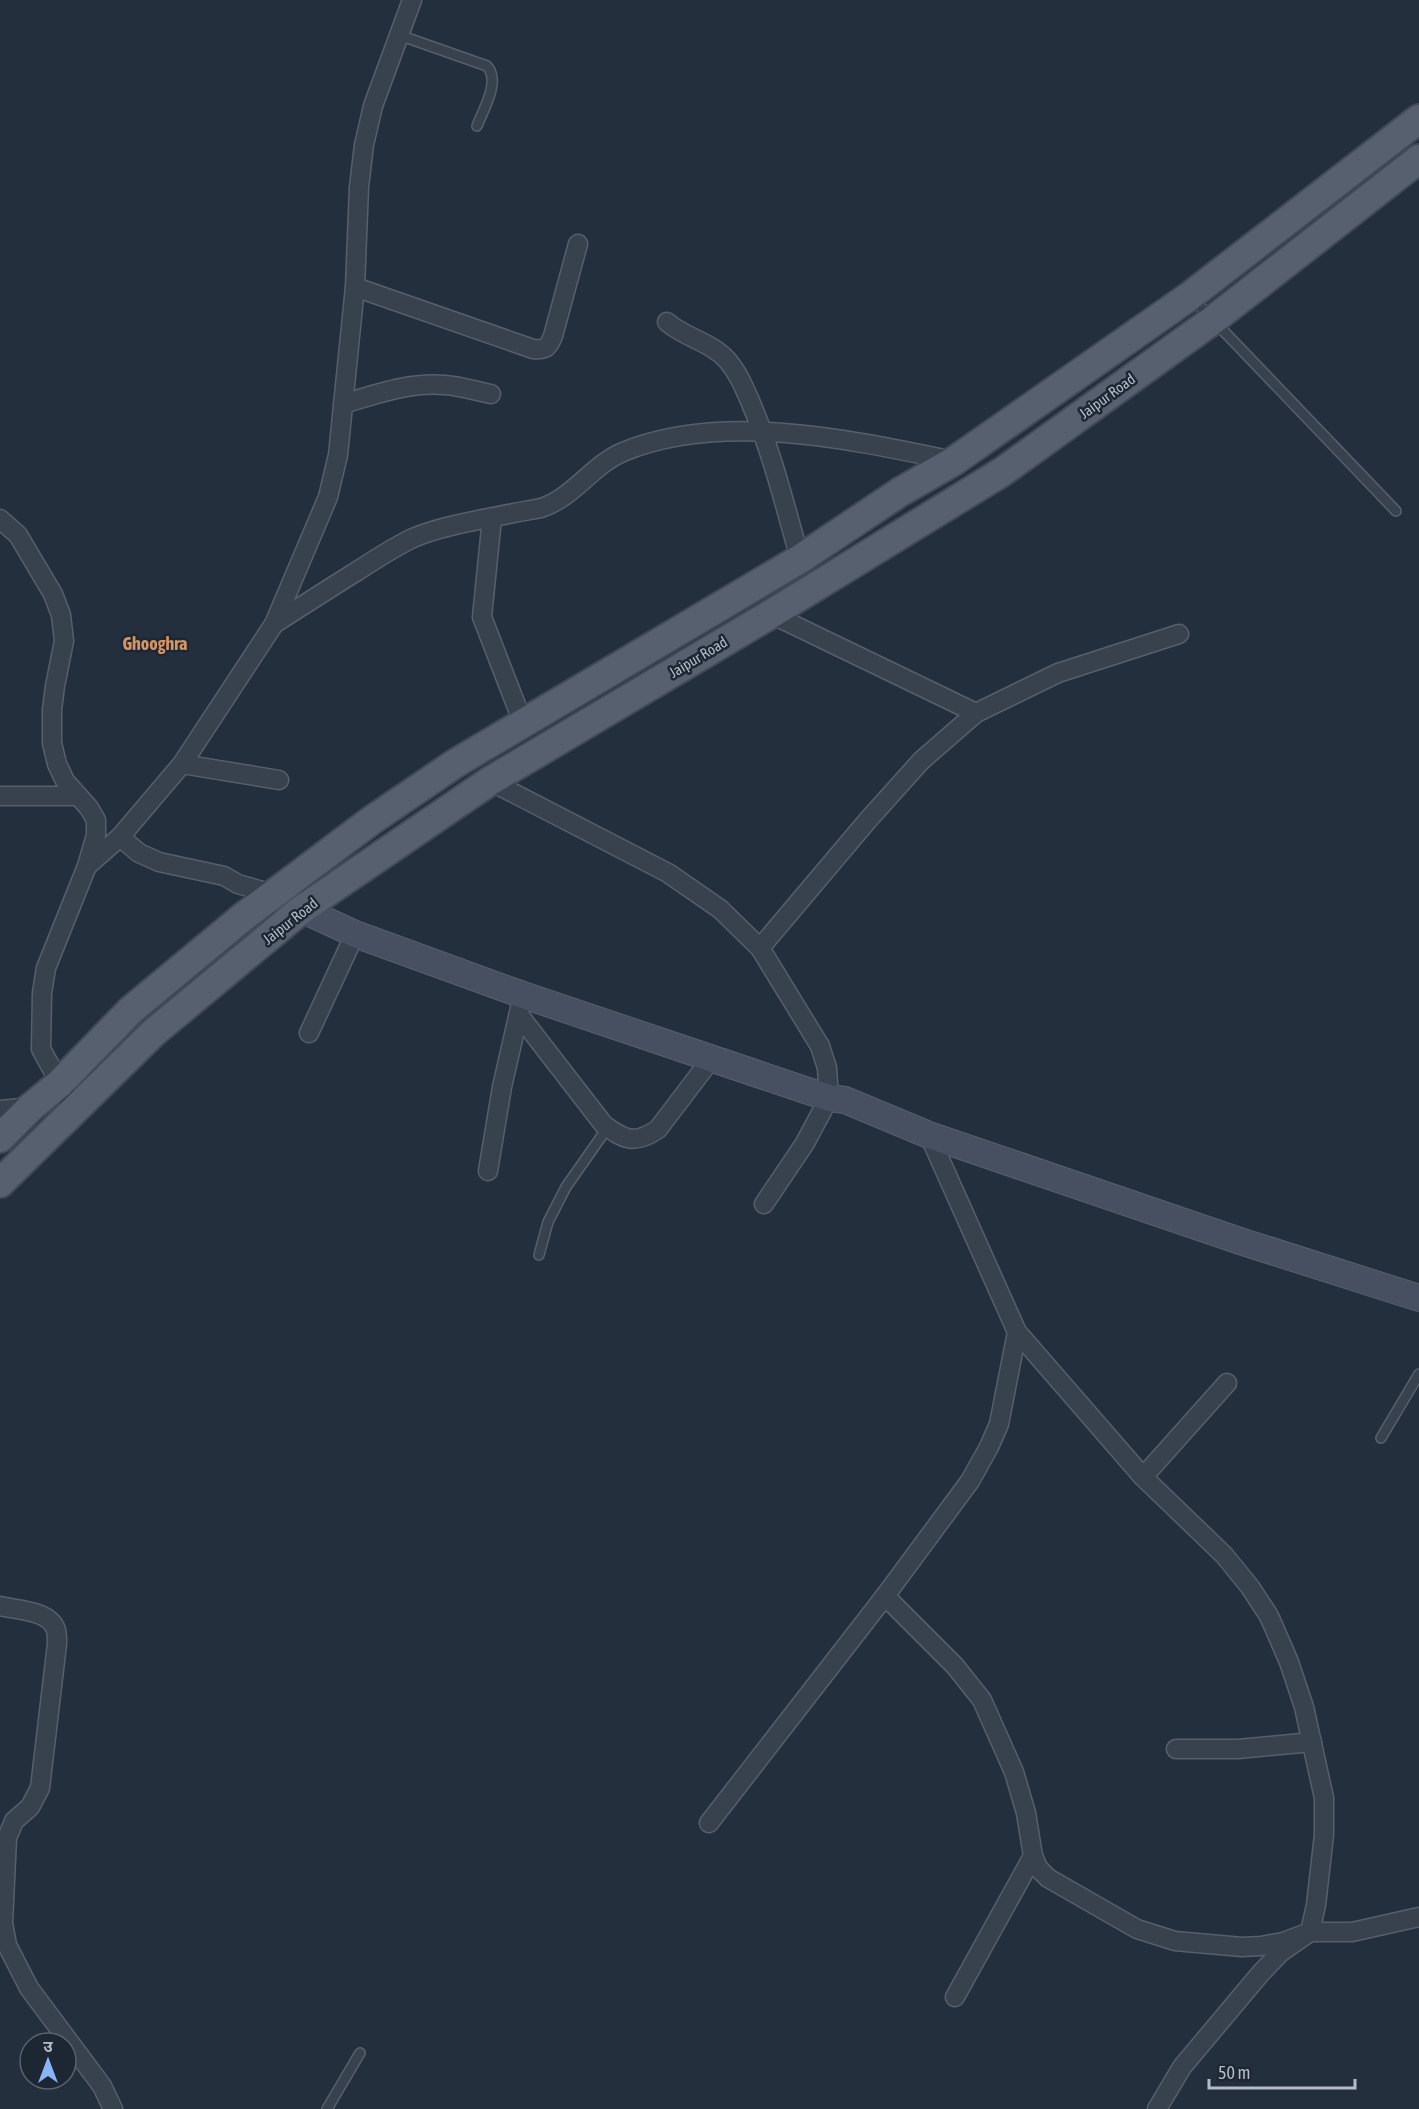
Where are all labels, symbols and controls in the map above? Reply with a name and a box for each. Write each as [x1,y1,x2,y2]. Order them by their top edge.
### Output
street label: Jaipur Road [1076,370,1138,422]
district label: Ghooghra [123,633,187,654]
street label: Jaipur Road [666,633,730,681]
street label: Jaipur Road [259,894,321,948]
north arrow [18,2031,78,2091]
text: उ [43,2037,53,2055]
scale bar [1209,2052,1354,2090]
text: 50 m [1218,2062,1250,2083]

